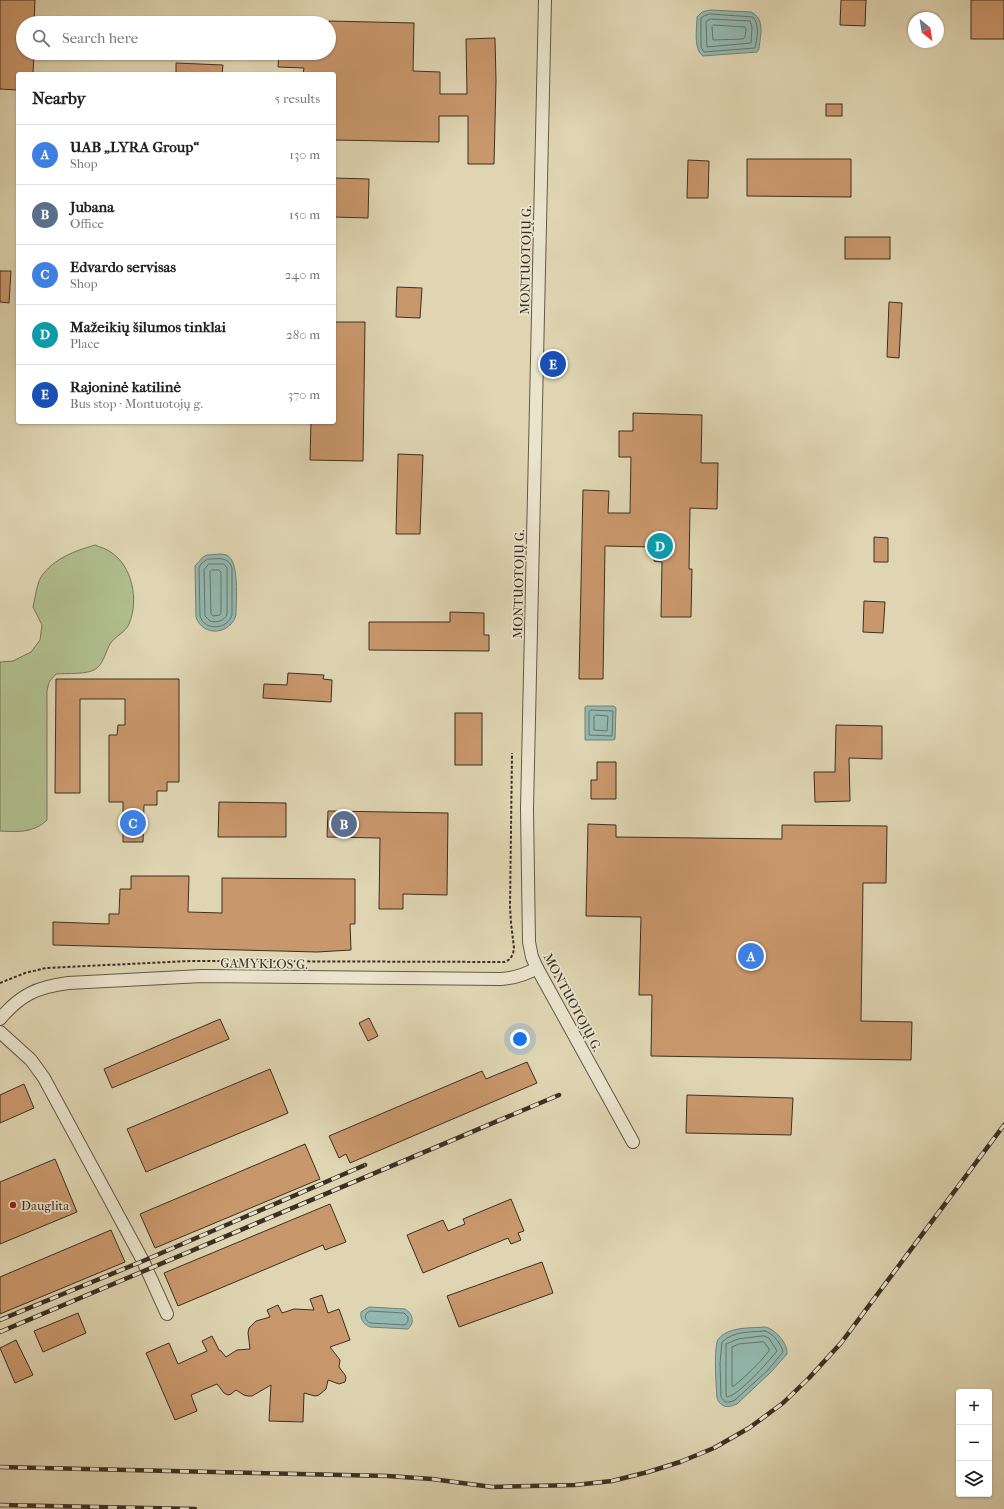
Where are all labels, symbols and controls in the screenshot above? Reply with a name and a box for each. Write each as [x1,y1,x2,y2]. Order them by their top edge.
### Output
north arrow [908,12,944,48]
search box [16,16,336,60]
icon: search [30,27,52,49]
text: Search here [62,29,138,47]
text: Nearby [32,88,86,108]
text: 5 results [275,91,320,106]
text: UAB „LYRA Group“ [70,138,199,156]
text: A [41,147,49,162]
text: 130 m [289,147,320,162]
text: Shop [70,156,98,171]
text: Jubana [70,198,114,216]
street label: MONTUOTOJŲ G. [517,205,534,315]
text: B [41,207,49,222]
text: 150 m [289,207,320,222]
text: Office [70,216,104,231]
text: Edvardo servisas [70,258,176,276]
text: C [41,267,49,282]
text: 240 m [285,267,320,282]
text: Shop [70,276,98,291]
text: Mažeikių šilumos tinklai [70,318,226,336]
text: D [40,327,50,342]
text: 280 m [286,327,320,342]
text: Place [70,336,100,351]
pin: E [540,349,566,379]
text: Rajoninė katilinė [70,378,181,396]
text: E [41,387,49,402]
text: 370 m [288,387,320,402]
text: Bus stop · Montuotojų g. [70,396,203,411]
street label: MONTUOTOJŲ G. [510,529,527,639]
pin: D [647,531,673,561]
pin: C [120,808,146,838]
pin: B [331,809,357,839]
pin: A [738,941,764,971]
street label: MONTUOTOJŲ G. [540,951,605,1054]
street label: GAMYKLOS G. [220,955,308,972]
your location [510,1029,530,1049]
place label: Dauglita [21,1198,70,1213]
marker: Dauglita [8,1200,18,1210]
map controls [956,1389,992,1497]
button: + [956,1389,992,1425]
button: − [956,1425,992,1461]
button: layers [956,1461,992,1497]

